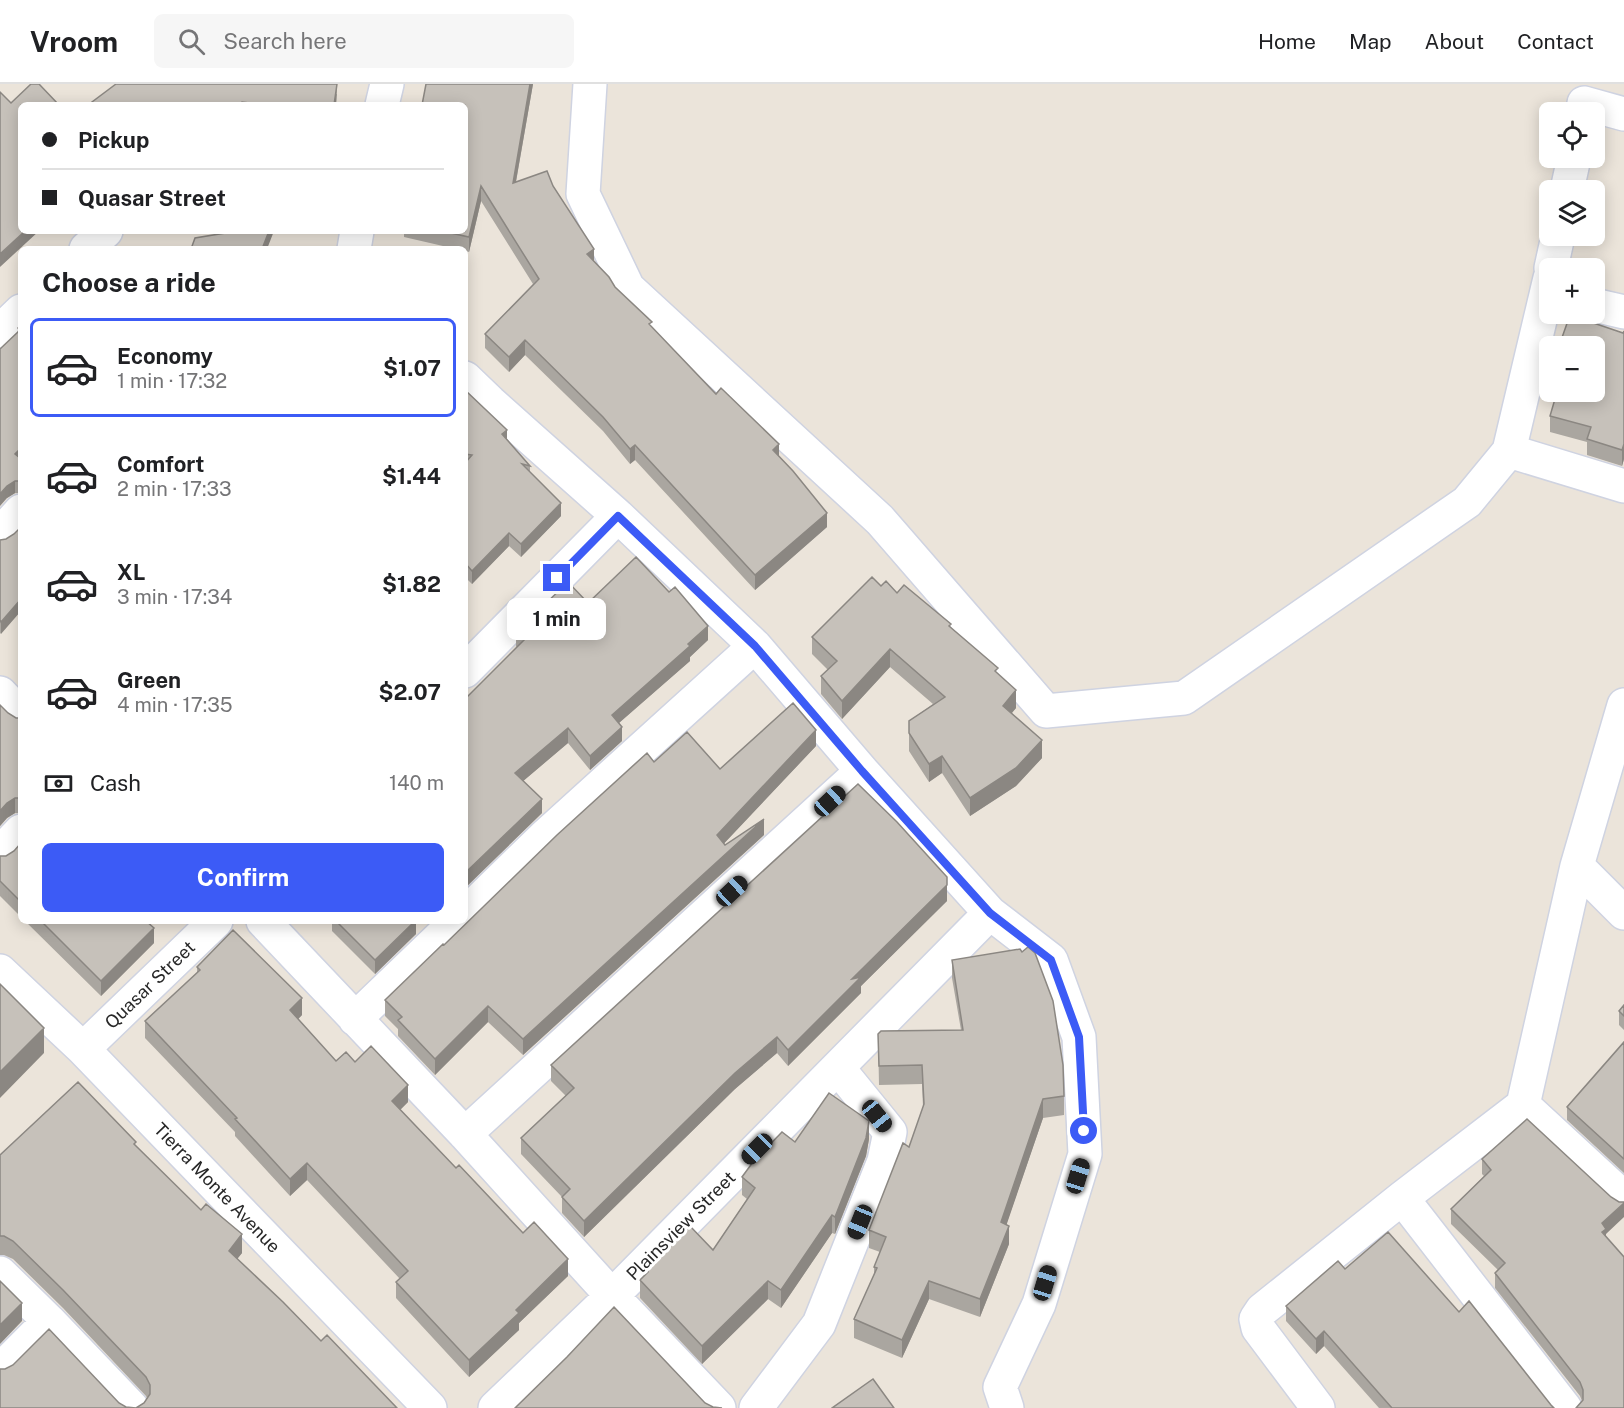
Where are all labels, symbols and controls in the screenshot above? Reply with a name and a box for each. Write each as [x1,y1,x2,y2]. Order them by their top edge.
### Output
search box [154,14,574,68]
text: Vroom [30,25,118,58]
icon: search [175,25,208,58]
text: Search here [223,28,347,54]
text: Home [1258,29,1316,54]
text: Map [1349,29,1392,54]
text: About [1425,29,1484,54]
text: Contact [1517,29,1594,54]
map controls [1539,102,1605,402]
button: locate [1539,102,1605,168]
text: Pickup [78,127,149,153]
button: layers [1539,180,1605,246]
text: Quasar Street [78,185,226,211]
button: + [1539,258,1605,324]
text: Choose a ride [42,266,216,298]
button: − [1539,336,1605,402]
icon: car [45,341,99,395]
text: Economy [117,343,213,369]
text: $1.07 [383,355,441,381]
text: 1 min · 17:32 [117,369,227,393]
icon: car [45,449,99,503]
text: Comfort [117,451,204,477]
text: $1.44 [382,463,441,489]
text: 2 min · 17:33 [117,477,232,501]
icon: car [45,557,99,611]
text: XL [117,559,145,585]
route end [543,564,570,591]
text: $1.82 [382,571,441,597]
text: 3 min · 17:34 [117,585,232,609]
callout: 1 min [508,599,606,641]
text: 1 min [532,607,581,631]
icon: car [45,665,99,719]
text: Green [117,667,181,693]
text: $2.07 [379,679,441,705]
text: 4 min · 17:35 [117,693,233,717]
icon: cash [42,767,75,800]
text: Cash [90,770,141,796]
text: 140 m [389,771,444,795]
car [811,782,849,820]
button: Confirm [42,843,444,912]
car [713,872,751,910]
street label: Quasar Street [100,936,199,1033]
car [859,1096,895,1136]
route start [1070,1117,1097,1144]
street label: Tierra Monte Avenue [150,1118,285,1257]
car [738,1130,776,1168]
car [1064,1156,1092,1196]
street label: Plainsview Street [622,1167,739,1284]
car [845,1202,875,1242]
car [1031,1263,1059,1303]

